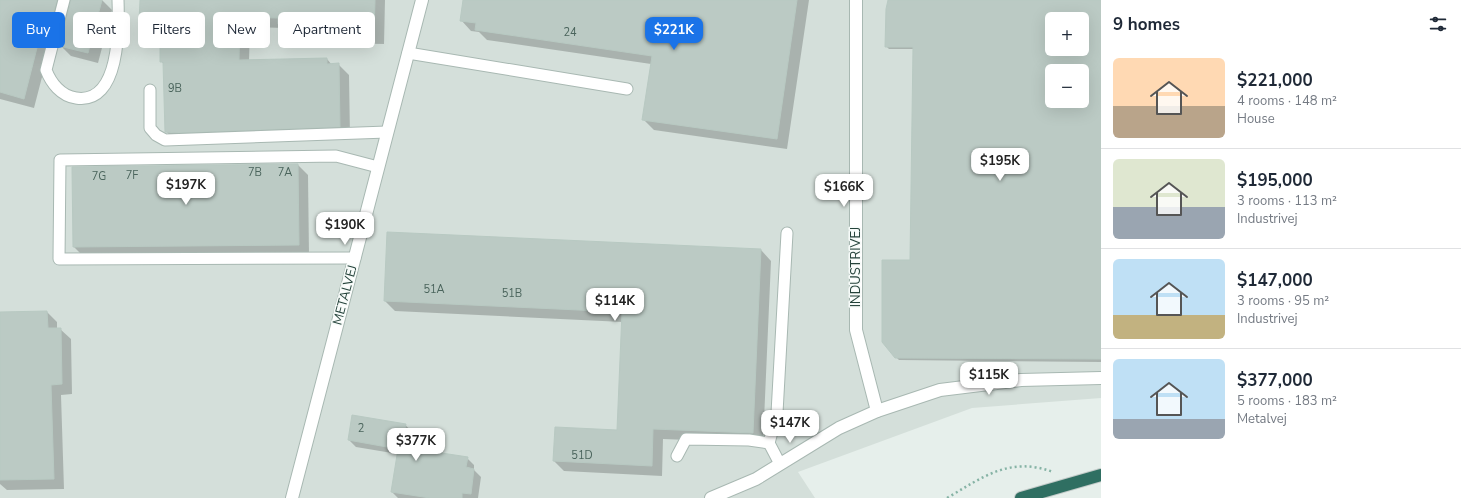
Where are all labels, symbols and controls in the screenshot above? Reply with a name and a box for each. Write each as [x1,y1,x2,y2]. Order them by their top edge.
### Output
chip: Buy [12,12,65,48]
chip: Rent [73,12,130,48]
chip: Filters [138,12,205,48]
chip: New [213,12,270,48]
chip: Apartment [278,12,375,48]
map controls [1045,12,1089,108]
button: + [1045,12,1089,56]
text: 9 homes [1113,13,1180,36]
icon: filters [1427,13,1449,35]
pin: $221K [646,17,702,51]
text: $221K [654,21,694,39]
house number: 24 [563,25,577,40]
button: − [1045,64,1089,108]
text: $221,000 [1237,69,1313,92]
icon: home [1145,74,1193,122]
house number: 9B [168,81,182,96]
text: 4 rooms · 148 m² [1237,92,1337,110]
text: House [1237,110,1275,128]
pin: $195K [972,148,1028,182]
text: $195K [980,152,1020,170]
house number: 7B [248,165,262,180]
house number: 7A [278,165,292,180]
house number: 7F [126,168,138,183]
house number: 7G [92,169,106,184]
text: $195,000 [1237,169,1313,192]
pin: $197K [158,172,214,206]
pin: $166K [816,174,872,208]
icon: home [1145,175,1193,223]
text: $197K [166,176,206,194]
text: $166K [824,178,864,196]
text: 3 rooms · 113 m² [1237,192,1337,210]
text: Industrivej [1237,210,1298,228]
pin: $190K [317,212,373,246]
text: $190K [325,216,365,234]
street label: INDUSTRIVEJ [847,227,865,307]
street label: METALVEJ [328,263,362,327]
text: $147,000 [1237,269,1313,292]
icon: home [1145,275,1193,323]
house number: 51A [423,282,445,297]
house number: 51B [502,286,522,301]
pin: $114K [587,288,643,322]
text: $114K [595,292,635,310]
text: 3 rooms · 95 m² [1237,292,1329,310]
text: Industrivej [1237,310,1298,328]
pin: $115K [961,362,1017,396]
text: $115K [969,366,1009,384]
text: $377,000 [1237,369,1313,392]
icon: home [1145,375,1193,423]
text: 5 rooms · 183 m² [1237,392,1337,410]
pin: $147K [762,410,818,444]
text: Metalvej [1237,410,1287,428]
text: $147K [770,414,810,432]
house number: 2 [358,421,364,436]
pin: $377K [388,428,444,462]
text: $377K [396,432,436,450]
house number: 51D [571,448,593,463]

